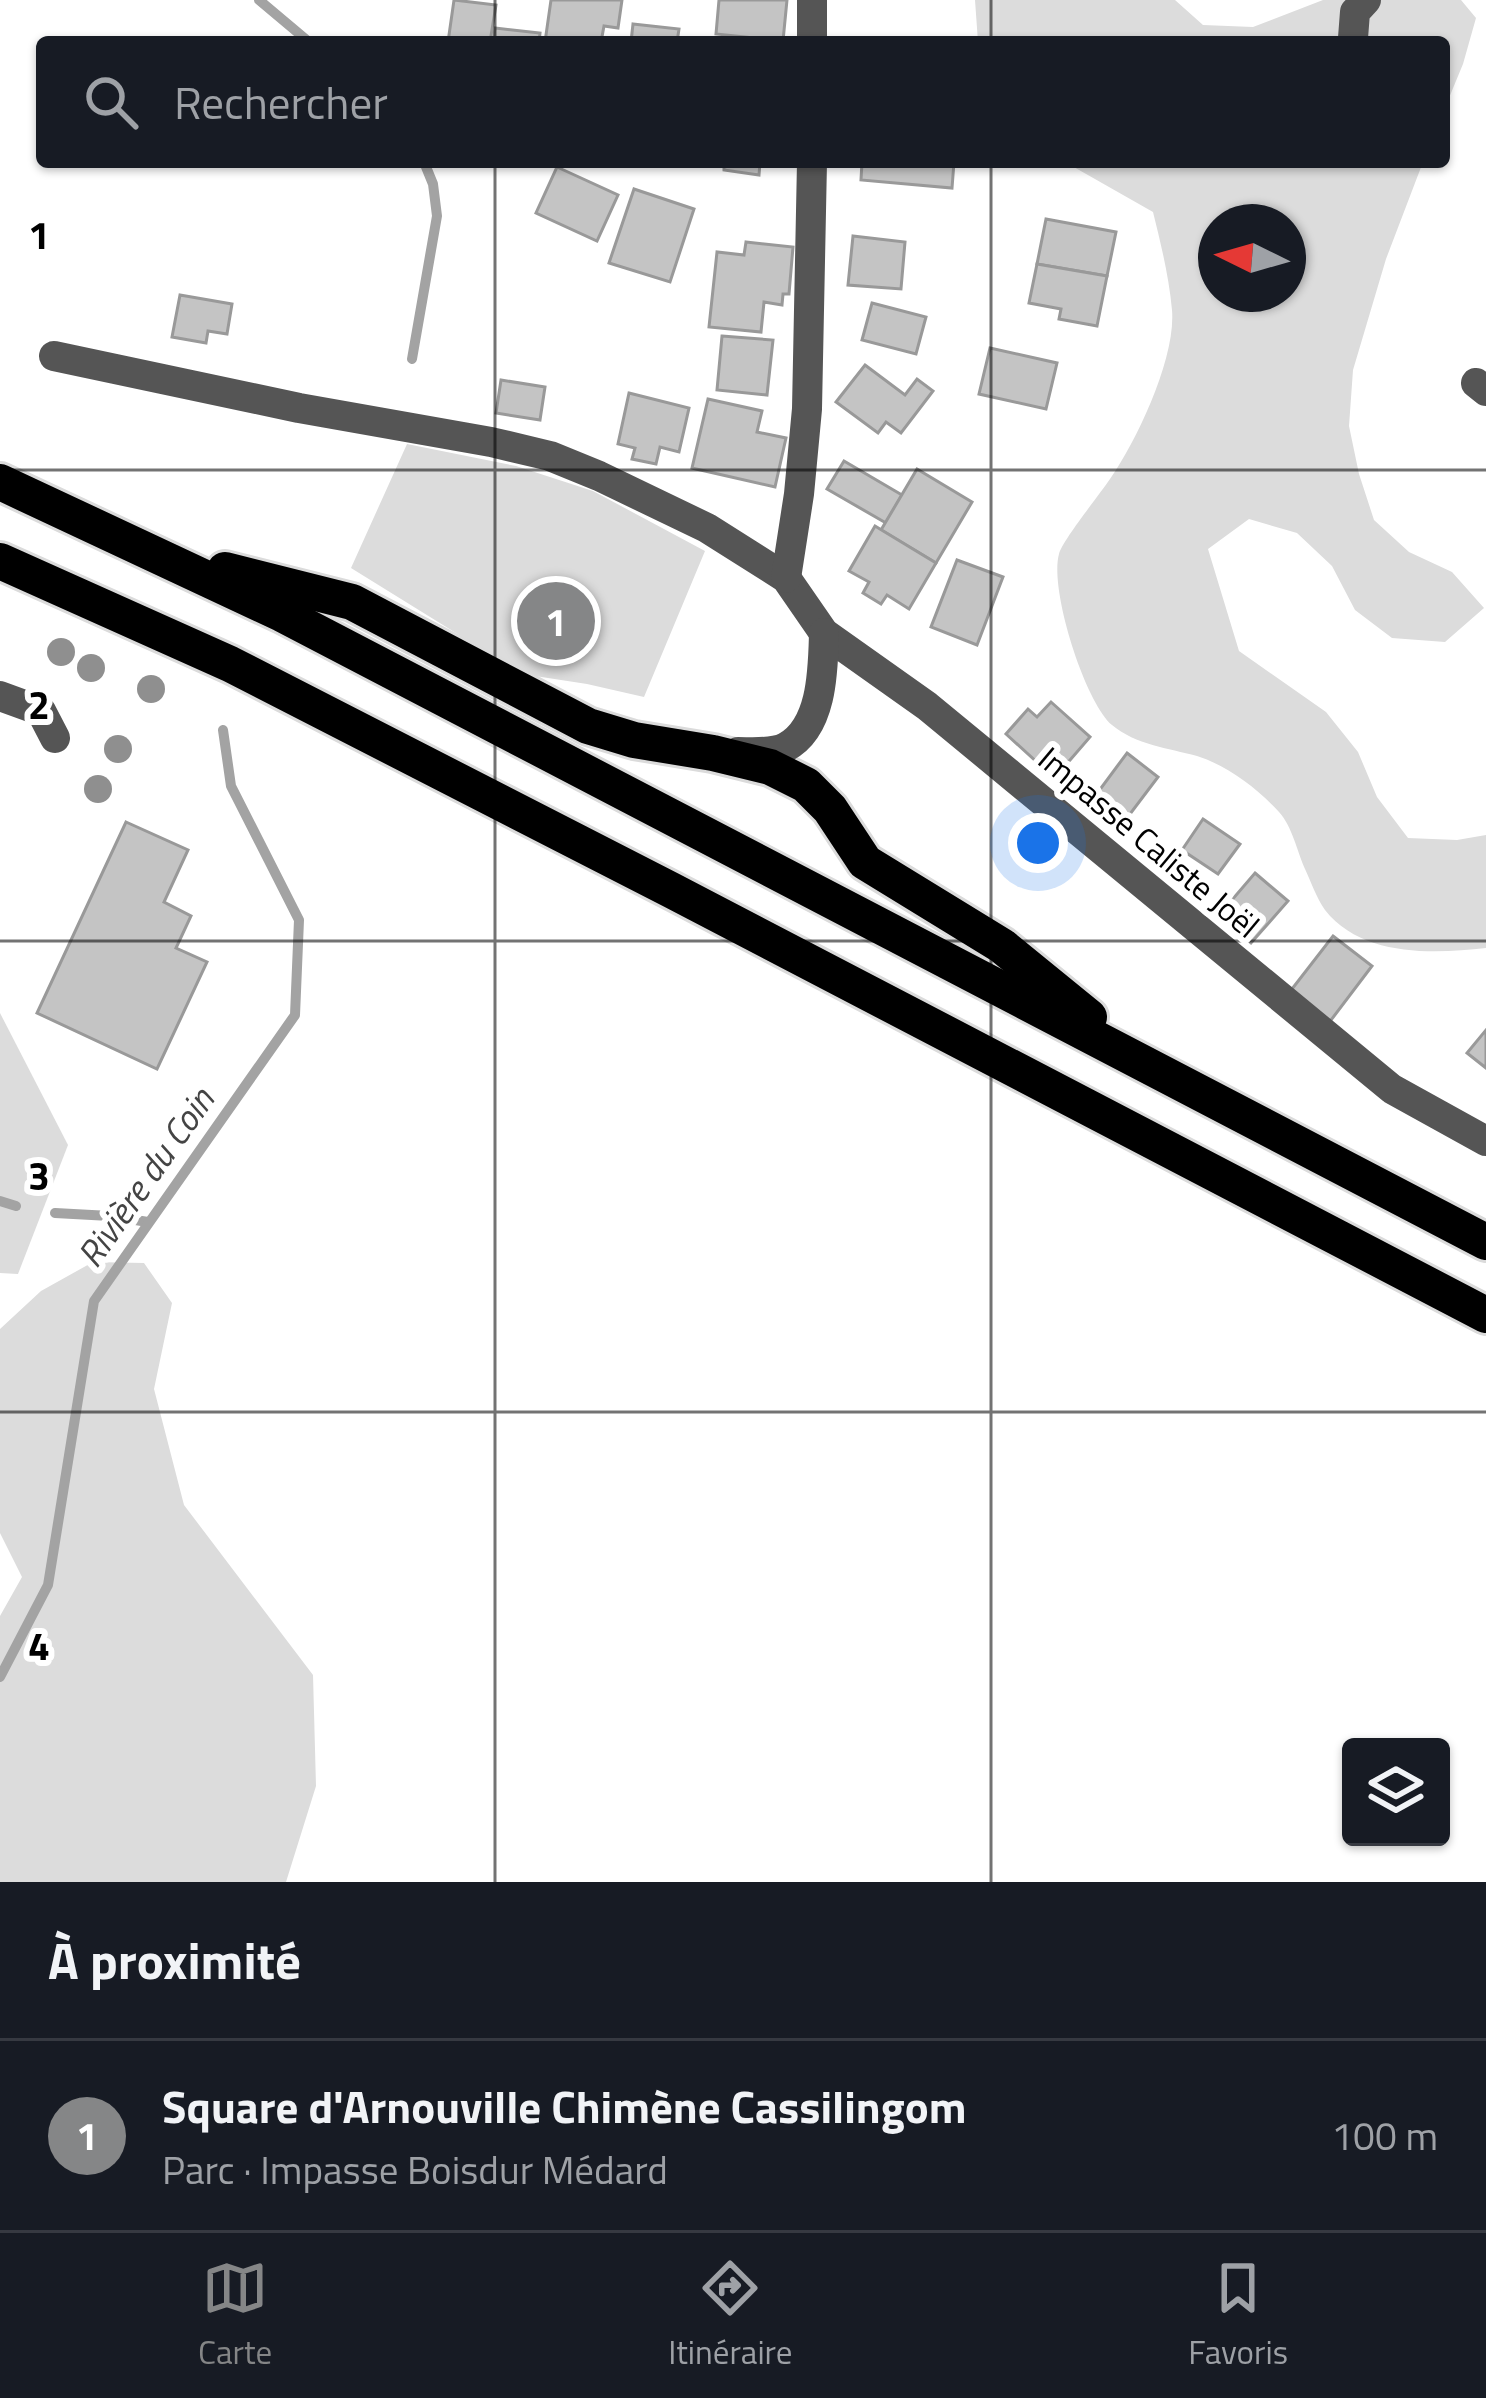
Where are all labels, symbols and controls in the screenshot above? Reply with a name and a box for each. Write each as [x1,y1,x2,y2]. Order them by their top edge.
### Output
search box [36,36,1450,168]
text: Rechercher [174,68,388,136]
icon: search [78,69,144,135]
north arrow [1198,204,1306,312]
text: 1 [28,205,50,264]
pin: 1 [517,576,595,666]
text: 2 [28,675,50,734]
street label: Impasse Caliste Joël [1027,734,1271,950]
your location [1008,813,1068,873]
water label: Rivière du Coin [63,1075,228,1278]
text: 3 [28,1146,50,1205]
text: 4 [28,1616,50,1675]
map controls [1342,1738,1450,1846]
button: layers [1342,1738,1450,1846]
text: À proximité [48,1921,301,1999]
text: Square d'Arnouville Chimène Cassilingom [162,2072,966,2140]
text: 1 [76,2106,98,2165]
text: 100 m [1331,2106,1438,2165]
text: Parc · Impasse Boisdur Médard [162,2140,668,2199]
tab: Carte [198,2255,272,2377]
tab: Itinéraire [668,2255,792,2377]
tab: Favoris [1188,2255,1288,2377]

